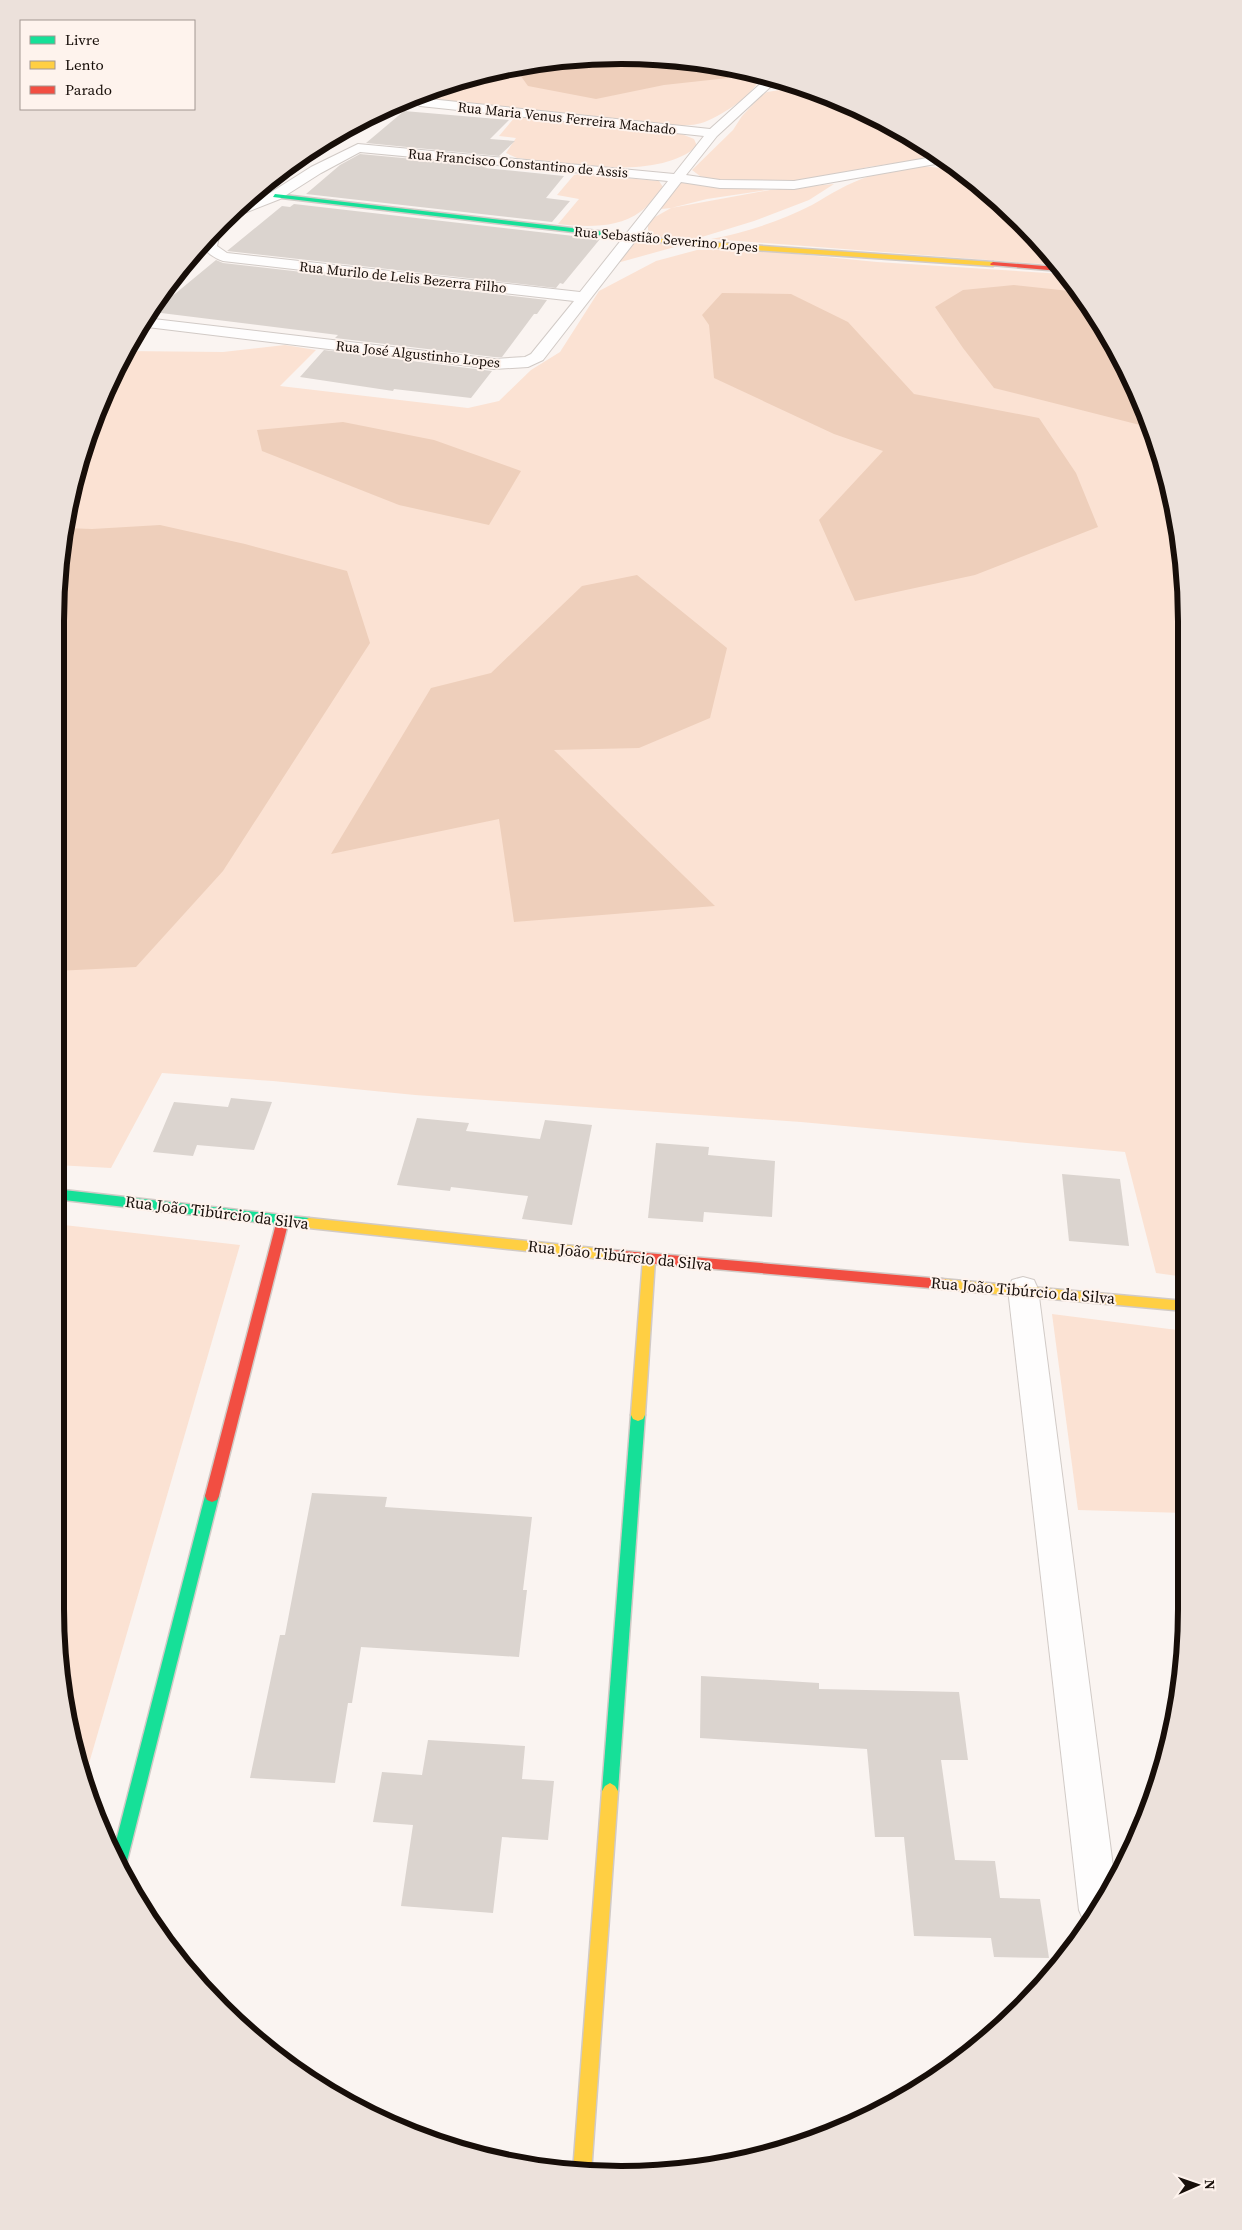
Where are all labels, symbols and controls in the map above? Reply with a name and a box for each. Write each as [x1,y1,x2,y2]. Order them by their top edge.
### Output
legend [20,20,195,110]
text: Livre [65,29,100,50]
text: Lento [65,54,104,75]
text: Parado [65,79,112,100]
street label: Rua Maria Venus Ferreira Machado [457,97,678,139]
street label: Rua Francisco Constantino de Assis [407,143,629,183]
street label: Rua Sebastião Severino Lopes [573,221,759,257]
street label: Rua Murilo de Lelis Bezerra Filho [298,256,508,298]
street label: Rua José Algustinho Lopes [335,335,501,373]
street label: Rua João Tibúrcio da Silva [124,1190,311,1234]
street label: Rua João Tibúrcio da Silva [527,1234,714,1276]
street label: Rua João Tibúrcio da Silva [930,1271,1117,1309]
north arrow [1172,2160,1222,2210]
text: N [1200,2179,1220,2190]

